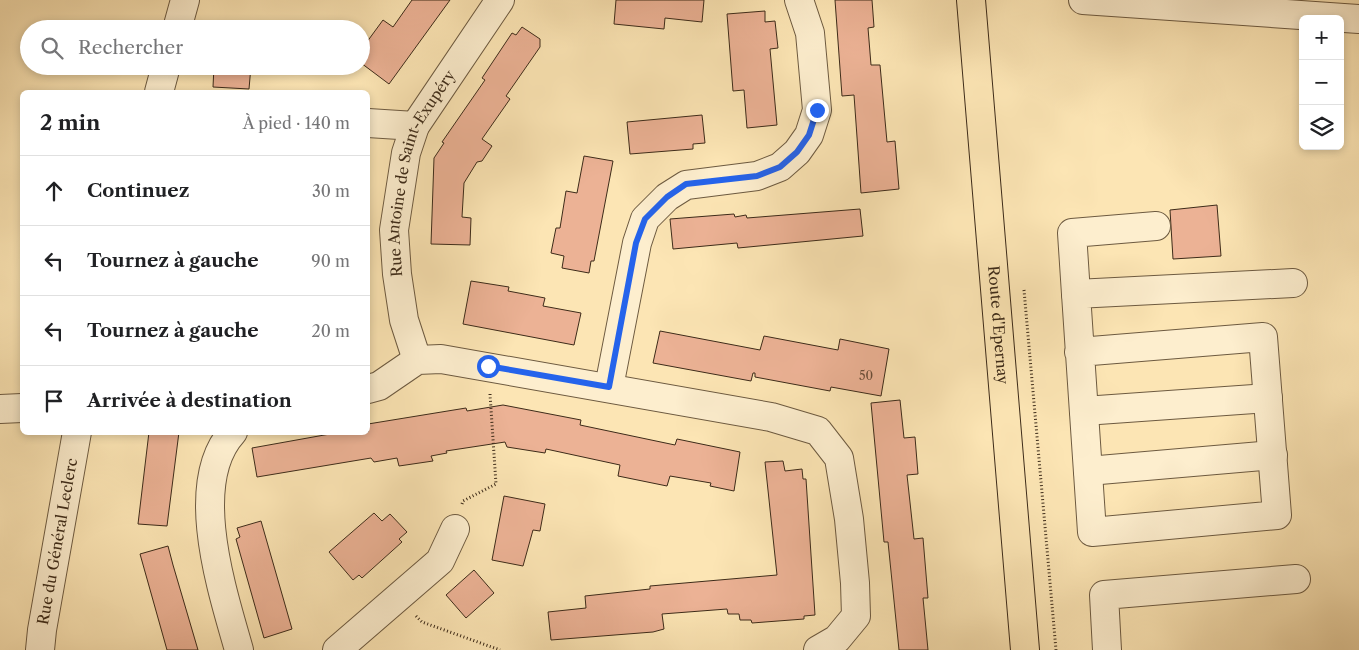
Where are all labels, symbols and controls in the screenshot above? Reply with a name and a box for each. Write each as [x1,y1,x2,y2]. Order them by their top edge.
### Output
map controls [1299,15,1344,150]
button: + [1299,15,1344,60]
search box [20,20,370,75]
icon: search [38,34,66,62]
text: Rechercher [78,36,183,59]
button: − [1299,60,1344,105]
street label: Rue Antoine de Saint-Exupéry [384,66,459,278]
route end [806,99,829,122]
button: layers [1299,105,1344,150]
text: 2 min [40,110,100,135]
text: À pied · 140 m [243,113,350,133]
icon: ahead [40,177,68,205]
text: Continuez [87,179,189,202]
text: 30 m [312,181,350,201]
icon: left [40,247,68,275]
text: Tournez à gauche [87,249,259,272]
text: 90 m [311,251,350,271]
street label: Route d'Epernay [984,265,1013,386]
icon: left [40,317,68,345]
text: Tournez à gauche [87,319,259,342]
text: 20 m [311,321,350,341]
route start [477,355,500,378]
house number: 50 [859,368,873,383]
icon: arrive [40,387,68,415]
text: Arrivée à destination [87,389,292,412]
street label: Rue du Général Leclerc [33,456,81,626]

